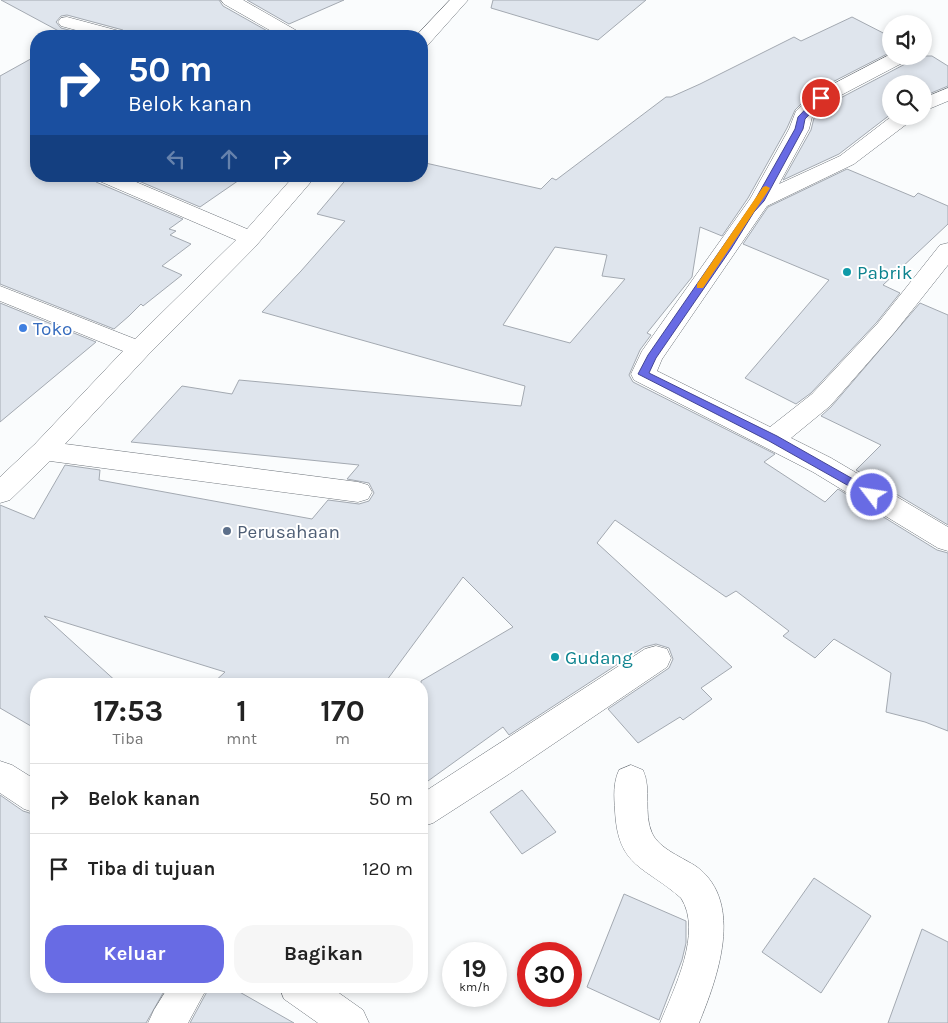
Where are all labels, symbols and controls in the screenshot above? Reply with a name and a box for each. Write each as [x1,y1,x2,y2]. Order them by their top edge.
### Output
map controls [882,15,932,125]
button: sound [882,15,932,65]
text: 50 m [128,49,213,90]
icon: right [45,50,110,115]
button: search [882,75,932,125]
pin [800,77,842,119]
icon: arrive [807,84,835,112]
text: Belok kanan [128,91,252,117]
icon: left [162,145,190,173]
icon: ahead [215,145,243,173]
icon: right [268,145,296,173]
place label: Pabrik [857,262,913,284]
marker: Pabrik [841,266,853,278]
place label: Toko [33,318,72,340]
marker: Toko [17,322,29,334]
position arrow [845,468,897,520]
place label: Perusahaan [237,521,340,543]
marker: Perusahaan [221,525,233,537]
place label: Gudang [565,647,633,669]
marker: Gudang [549,651,561,663]
text: 17:53 [93,693,163,729]
text: 1 [236,693,247,729]
text: 170 [320,693,365,729]
text: Tiba [113,729,144,748]
text: mnt [226,729,257,748]
text: m [335,729,350,748]
icon: right [45,785,73,813]
text: Belok kanan [88,788,200,810]
text: 50 m [369,788,413,810]
icon: arrive [45,855,73,883]
text: Tiba di tujuan [88,858,215,880]
text: 120 m [362,858,413,880]
button: Keluar [45,925,224,983]
button: Bagikan [234,925,413,983]
speed limit sign: 30 [517,942,582,1007]
text: 19 [462,954,487,983]
text: km/h [459,980,490,994]

